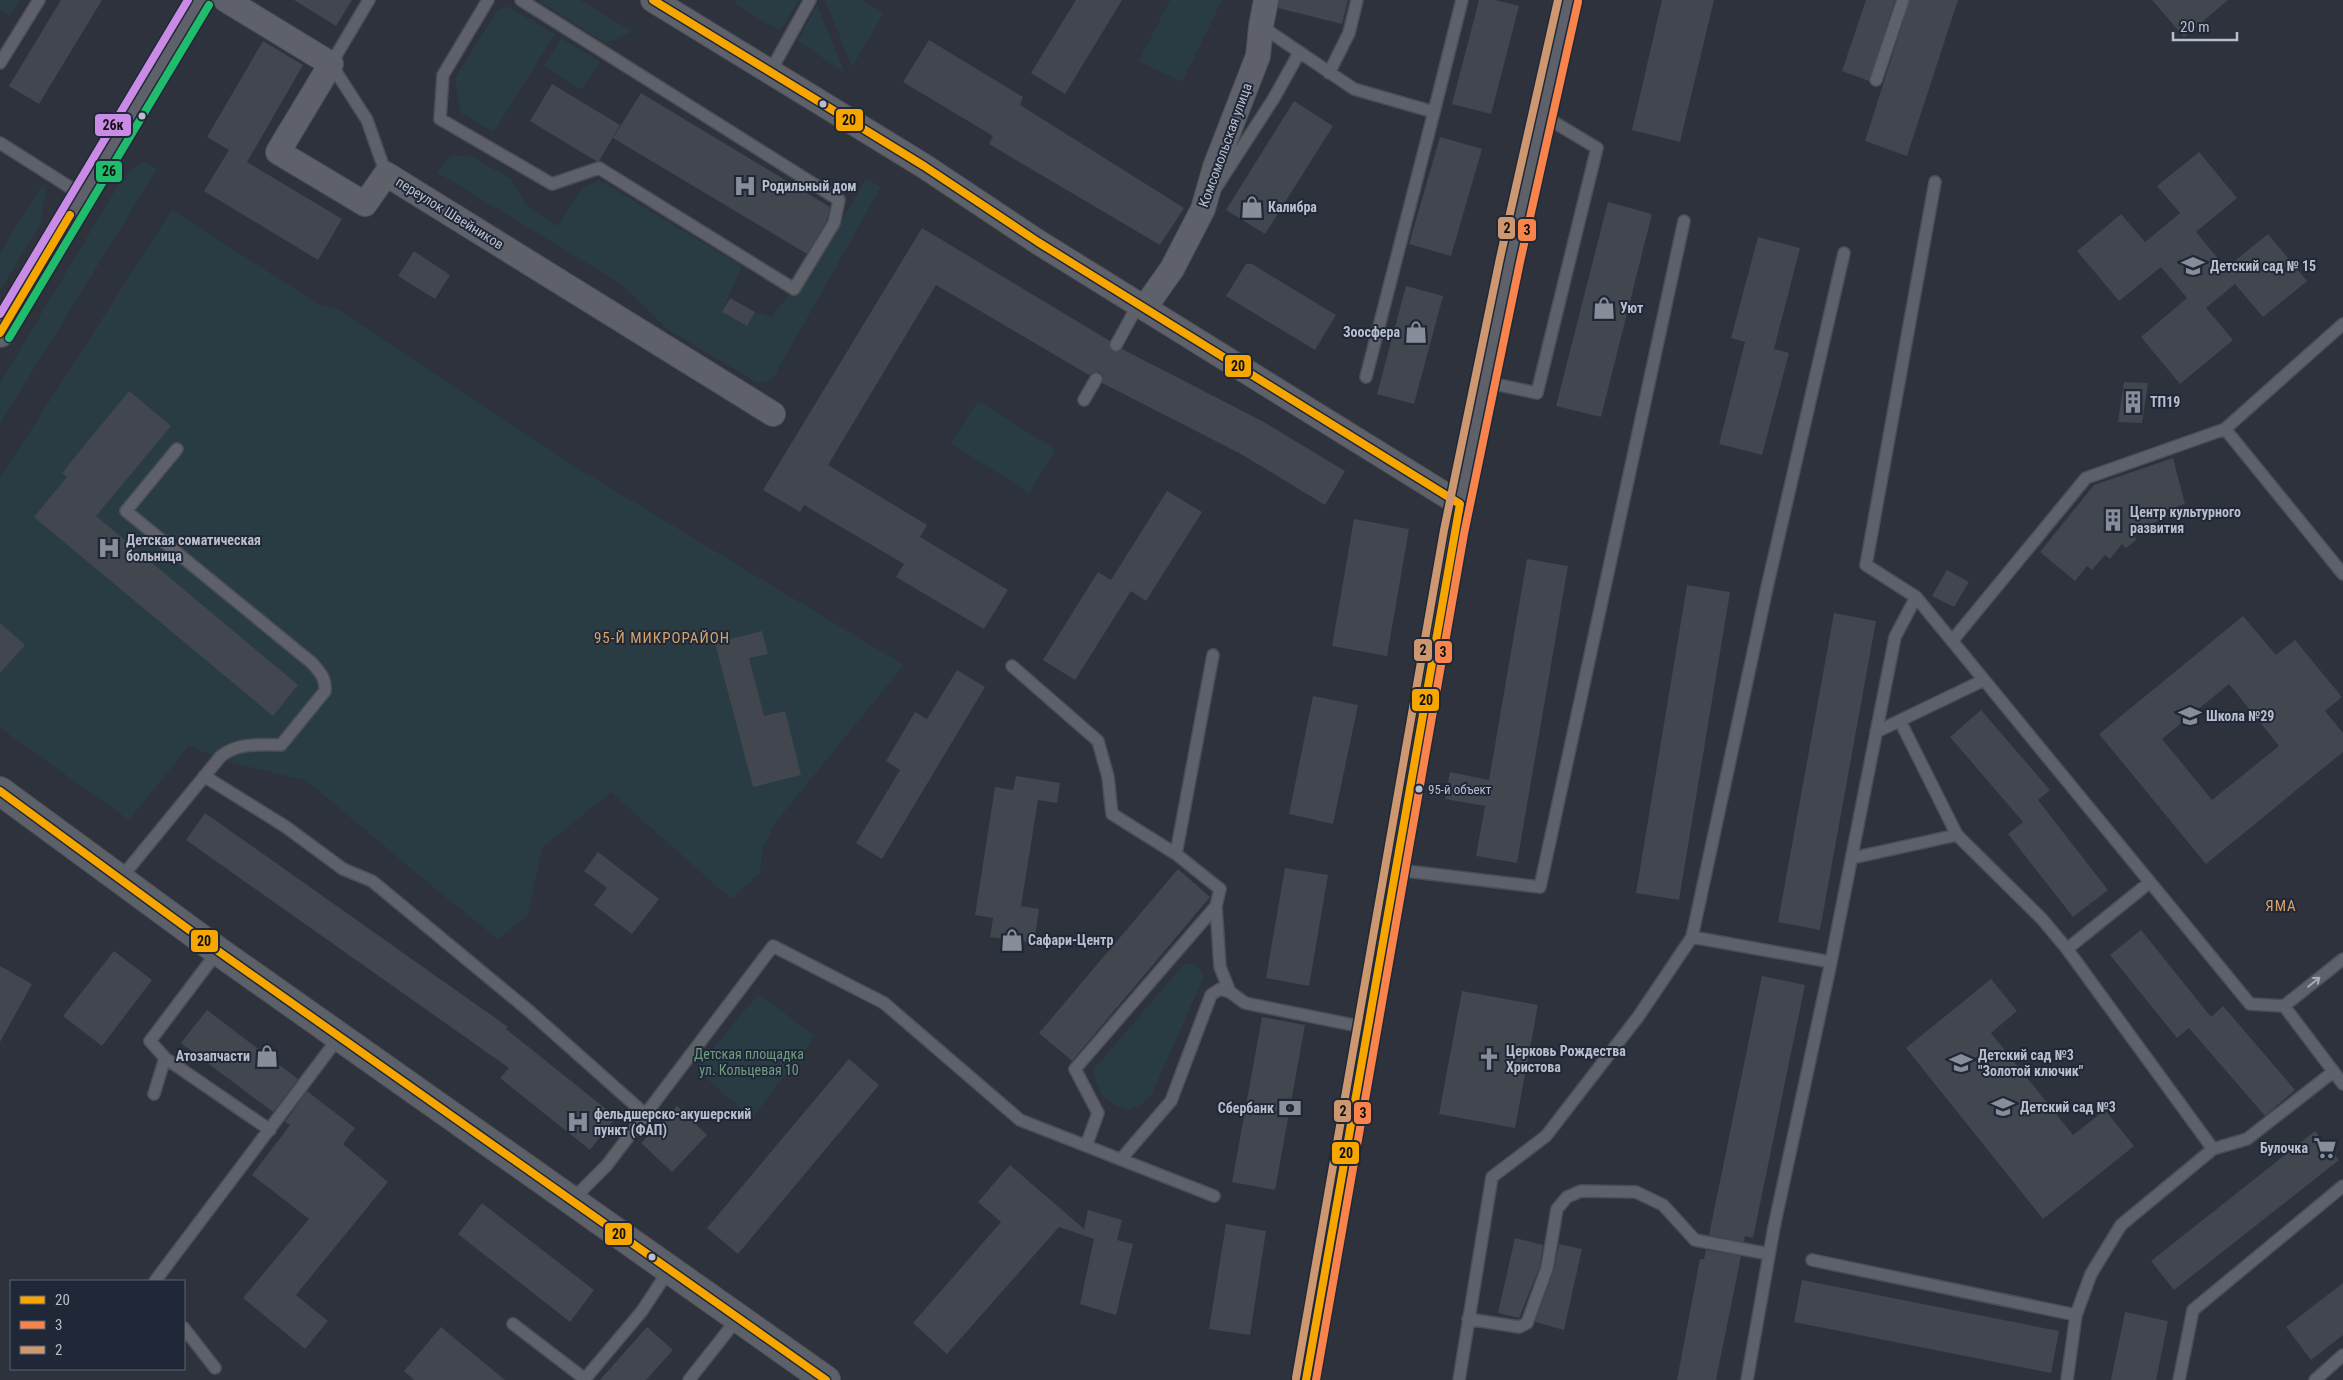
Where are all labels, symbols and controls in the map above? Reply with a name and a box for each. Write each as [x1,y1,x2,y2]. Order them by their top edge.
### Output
scale bar [2173,10,2237,42]
text: 20 m [2180,18,2210,36]
street label: Комсомольская улица [1195,81,1255,209]
unlabelled marker [818,99,828,109]
line badge: 20 [835,108,864,132]
unlabelled marker [137,111,147,121]
text: 20 [842,112,856,128]
line badge: 26к [94,113,132,137]
text: 26к [102,117,124,133]
line badge: 26 [95,160,123,183]
text: 26 [102,163,116,179]
street label: переулок Швейников [393,173,507,253]
hospital icon: Родильный дом [732,173,758,199]
place label: Родильный дом [762,178,857,194]
shop icon: Калибра [1239,194,1265,220]
place label: Калибра [1268,199,1317,215]
line badge: 2 [1497,216,1516,240]
line badge: 3 [1517,218,1537,242]
text: 2 [1503,220,1511,236]
text: 3 [1523,222,1531,238]
school or university icon: Детский сад № 15 [2180,253,2206,279]
place label: Детский сад № 15 [2210,258,2316,274]
shop icon: Уют [1591,295,1617,321]
place label: Уют [1620,300,1644,316]
shop icon: Зоосфера [1403,319,1429,345]
place label: Зоосфера [1343,324,1400,340]
line badge: 20 [1224,354,1252,378]
text: 20 [1231,358,1245,374]
building icon: ТП19 [2120,389,2146,415]
place label: ТП19 [2150,394,2180,410]
place label: Центр культурного развития [2130,504,2241,536]
building icon: Центр культурного развития [2100,507,2126,533]
place label: Детская соматическая больница [126,532,261,564]
hospital icon: Детская соматическая больница [96,535,122,561]
district label: 95-Й МИКРОРАЙОН [594,629,730,647]
line badge: 2 [1413,638,1433,662]
line badge: 3 [1434,640,1453,664]
text: 2 [1419,642,1427,658]
text: 3 [1439,644,1447,660]
line badge: 20 [1411,688,1440,712]
text: 20 [1419,692,1433,708]
school or university icon: Школа №29 [2177,703,2203,729]
place label: Школа №29 [2206,708,2274,724]
place label: 95-й объект [1428,782,1492,797]
marker: 95-й объект [1414,784,1424,794]
district label: ЯМА [2265,897,2297,915]
shop icon: Сафари-Центр [999,927,1025,953]
line badge: 20 [190,929,219,953]
place label: Сафари-Центр [1028,932,1113,948]
text: 20 [197,933,211,949]
one-way arrow [2307,977,2320,988]
shop icon: Атозапчасти [254,1043,280,1069]
place label: Церковь Рождества Христова [1506,1043,1626,1075]
park label: Детская площадка ул. Кольцевая 10 [694,1046,804,1078]
church icon: Церковь Рождества Христова [1476,1046,1502,1072]
place label: Детский сад №3 "Золотой ключик" [1978,1047,2084,1079]
place label: Атозапчасти [176,1048,250,1064]
school or university icon: Детский сад №3 "Золотой ключик" [1948,1050,1974,1076]
school or university icon: Детский сад №3 [1990,1094,2016,1120]
bank icon: Сбербанк [1277,1095,1303,1121]
line badge: 2 [1333,1099,1352,1123]
place label: Детский сад №3 [2020,1099,2116,1115]
place label: Сбербанк [1218,1100,1274,1116]
line badge: 3 [1353,1101,1372,1125]
text: 2 [1339,1103,1347,1119]
text: 3 [1359,1105,1367,1121]
place label: фельдшерско-акушерский пункт (ФАП) [594,1106,751,1139]
hospital icon: фельдшерско-акушерский пункт (ФАП) [565,1109,591,1135]
supermarket icon: Булочка [2312,1135,2338,1161]
place label: Булочка [2260,1140,2308,1156]
line badge: 20 [1331,1141,1360,1165]
text: 20 [1339,1145,1353,1161]
line badge: 20 [604,1222,633,1246]
text: 20 [612,1226,626,1242]
unlabelled marker [647,1252,657,1262]
legend [10,1280,185,1370]
text: 20 [55,1291,70,1309]
text: 3 [55,1316,62,1334]
text: 2 [55,1341,62,1359]

